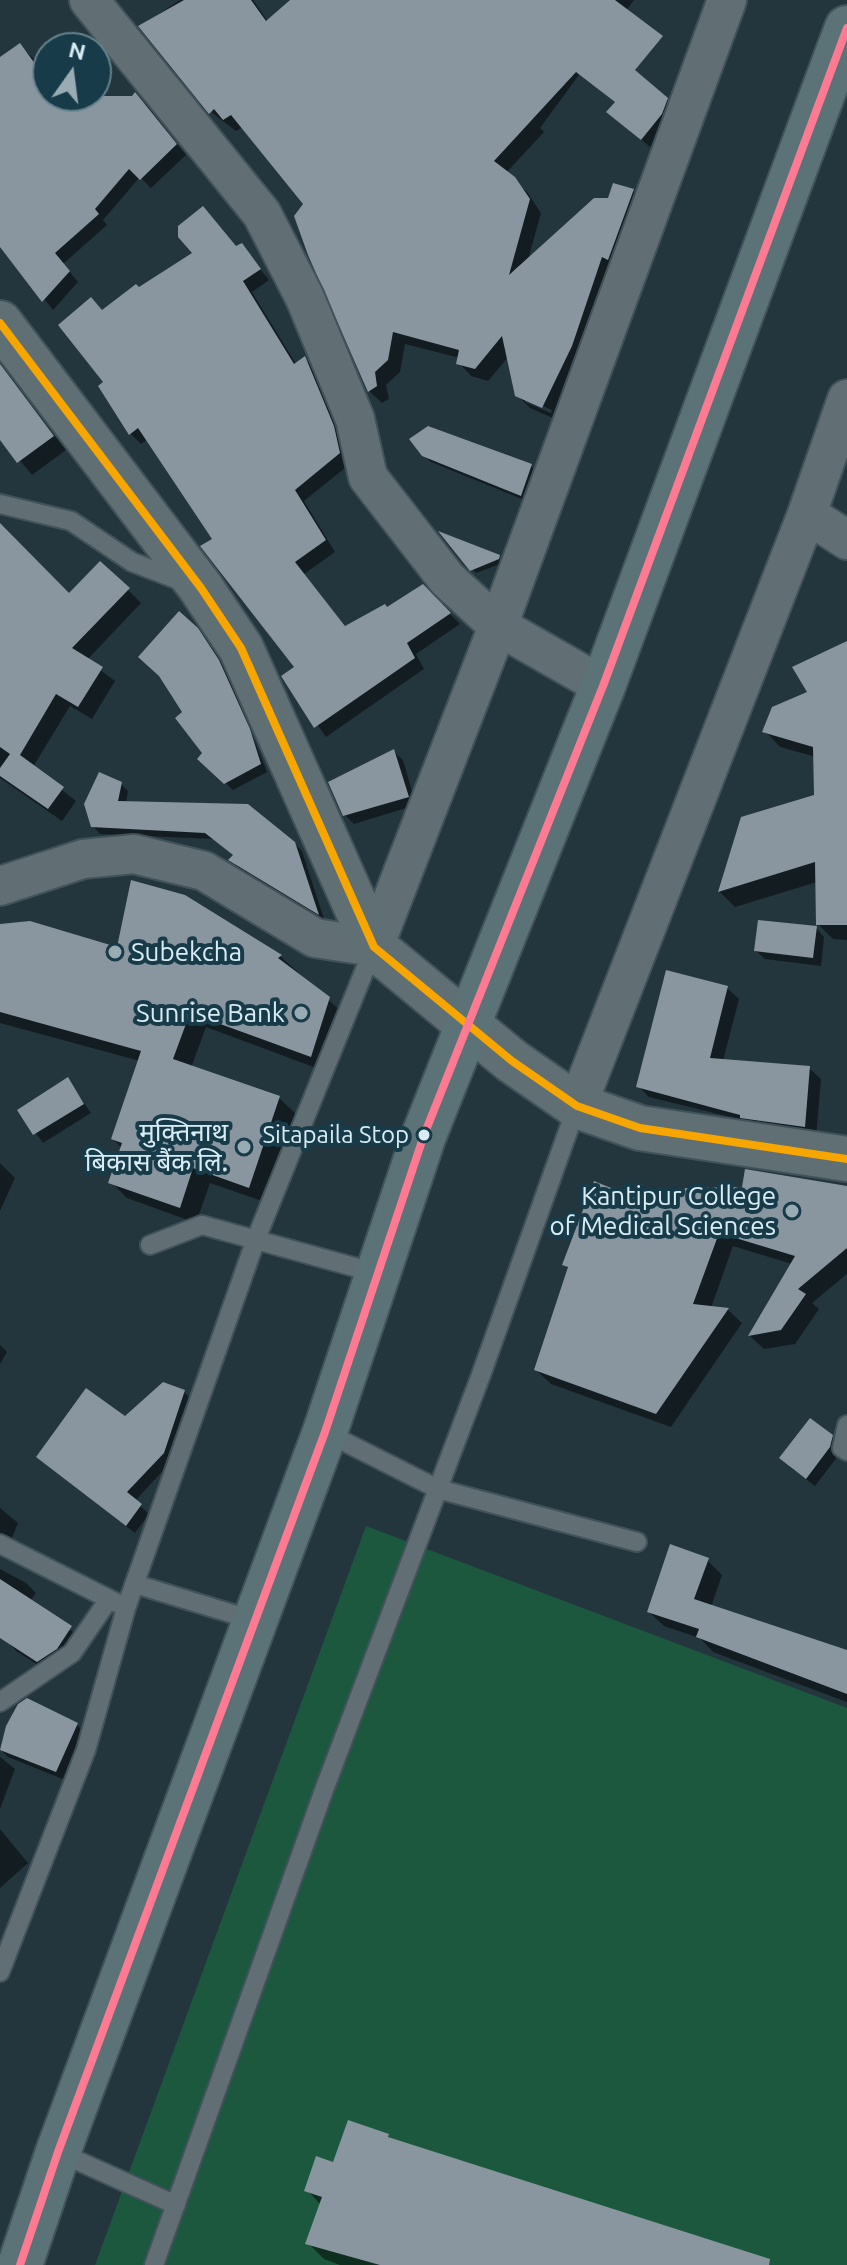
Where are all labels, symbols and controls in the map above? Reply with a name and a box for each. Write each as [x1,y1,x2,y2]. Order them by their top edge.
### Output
north arrow [32,32,112,112]
text: N [66,36,88,64]
place label: Subekcha [131,936,242,968]
marker: Subekcha [106,943,124,961]
place label: Sunrise Bank [136,997,285,1029]
marker: Sunrise Bank [292,1004,310,1022]
place label: मुक्तिनाथ बिकास बैंक लि. [85,1116,228,1178]
place label: Sitapaila Stop [262,1121,409,1149]
marker: Sitapaila Stop [416,1127,432,1143]
marker: मुक्तिनाथ बिकास बैंक लि. [235,1138,253,1156]
place label: Kantipur College of Medical Sciences [549,1180,776,1242]
marker: Kantipur College of Medical Sciences [783,1202,801,1220]

